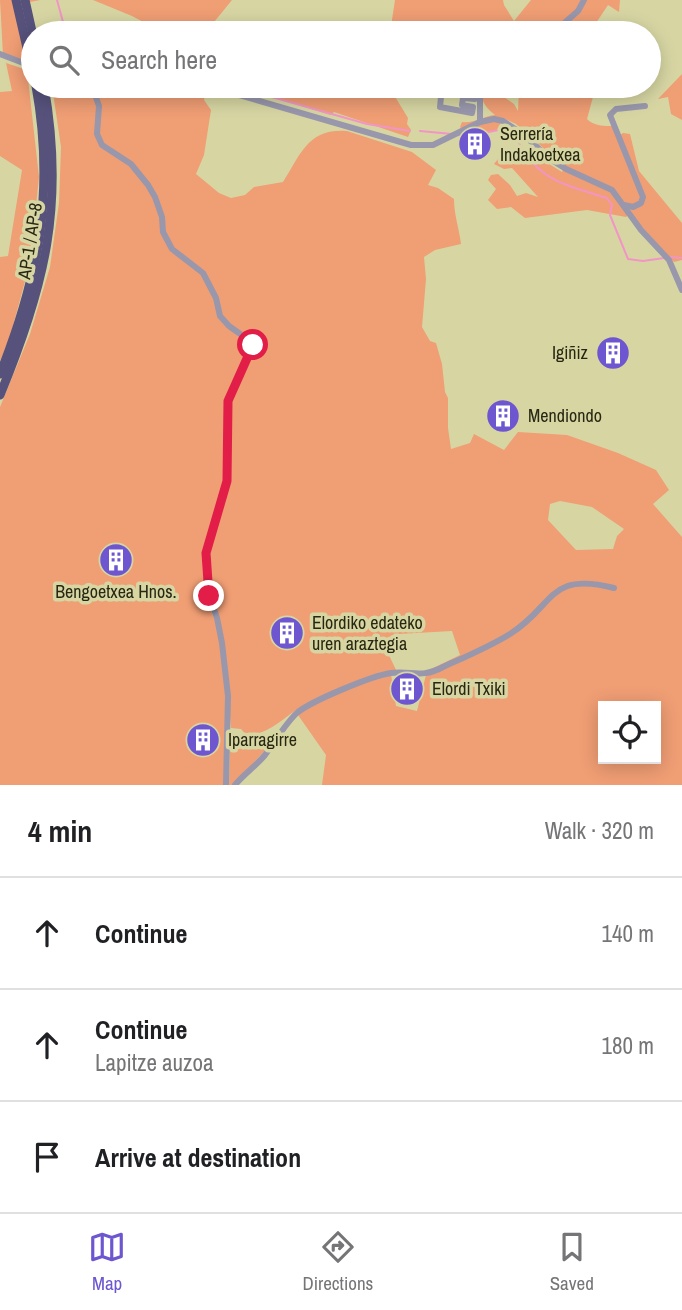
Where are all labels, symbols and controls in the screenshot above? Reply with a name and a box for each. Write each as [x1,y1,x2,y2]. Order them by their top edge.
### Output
search box [21,21,661,98]
icon: search [45,41,83,79]
text: Search here [101,42,217,77]
place label: Serrería Indakoetxea [500,121,580,167]
building icon: Serrería Indakoetxea [456,125,494,163]
street label: AP-1 / AP-8 [11,201,48,282]
route start [237,329,268,360]
building icon: Igiñiz [594,334,632,372]
place label: Igiñiz [552,340,588,365]
building icon: Mendiondo [484,397,522,435]
place label: Mendiondo [528,403,602,428]
building icon: Bengoetxea Hnos. [97,541,135,579]
place label: Bengoetxea Hnos. [55,579,177,604]
route end [193,580,224,611]
place label: Elordiko edateko uren araztegia [312,610,423,656]
building icon: Elordiko edateko uren araztegia [268,614,306,652]
building icon: Elordi Txiki [388,670,426,708]
place label: Elordi Txiki [432,676,506,701]
map controls [598,701,661,764]
button: locate [598,701,661,764]
building icon: Iparragirre [184,721,222,759]
place label: Iparragirre [228,727,297,752]
text: 4 min [28,811,92,851]
text: Walk · 320 m [545,815,654,846]
icon: ahead [28,914,66,952]
text: Continue [95,916,187,951]
text: 140 m [602,918,654,949]
text: Continue [95,1012,187,1047]
icon: ahead [28,1026,66,1064]
text: 180 m [602,1030,654,1061]
text: Lapitze auzoa [95,1047,214,1078]
icon: arrive [28,1138,66,1176]
text: Arrive at destination [95,1140,301,1175]
tab: Map [88,1228,126,1296]
tab: Directions [302,1228,373,1296]
tab: Saved [550,1228,594,1296]

